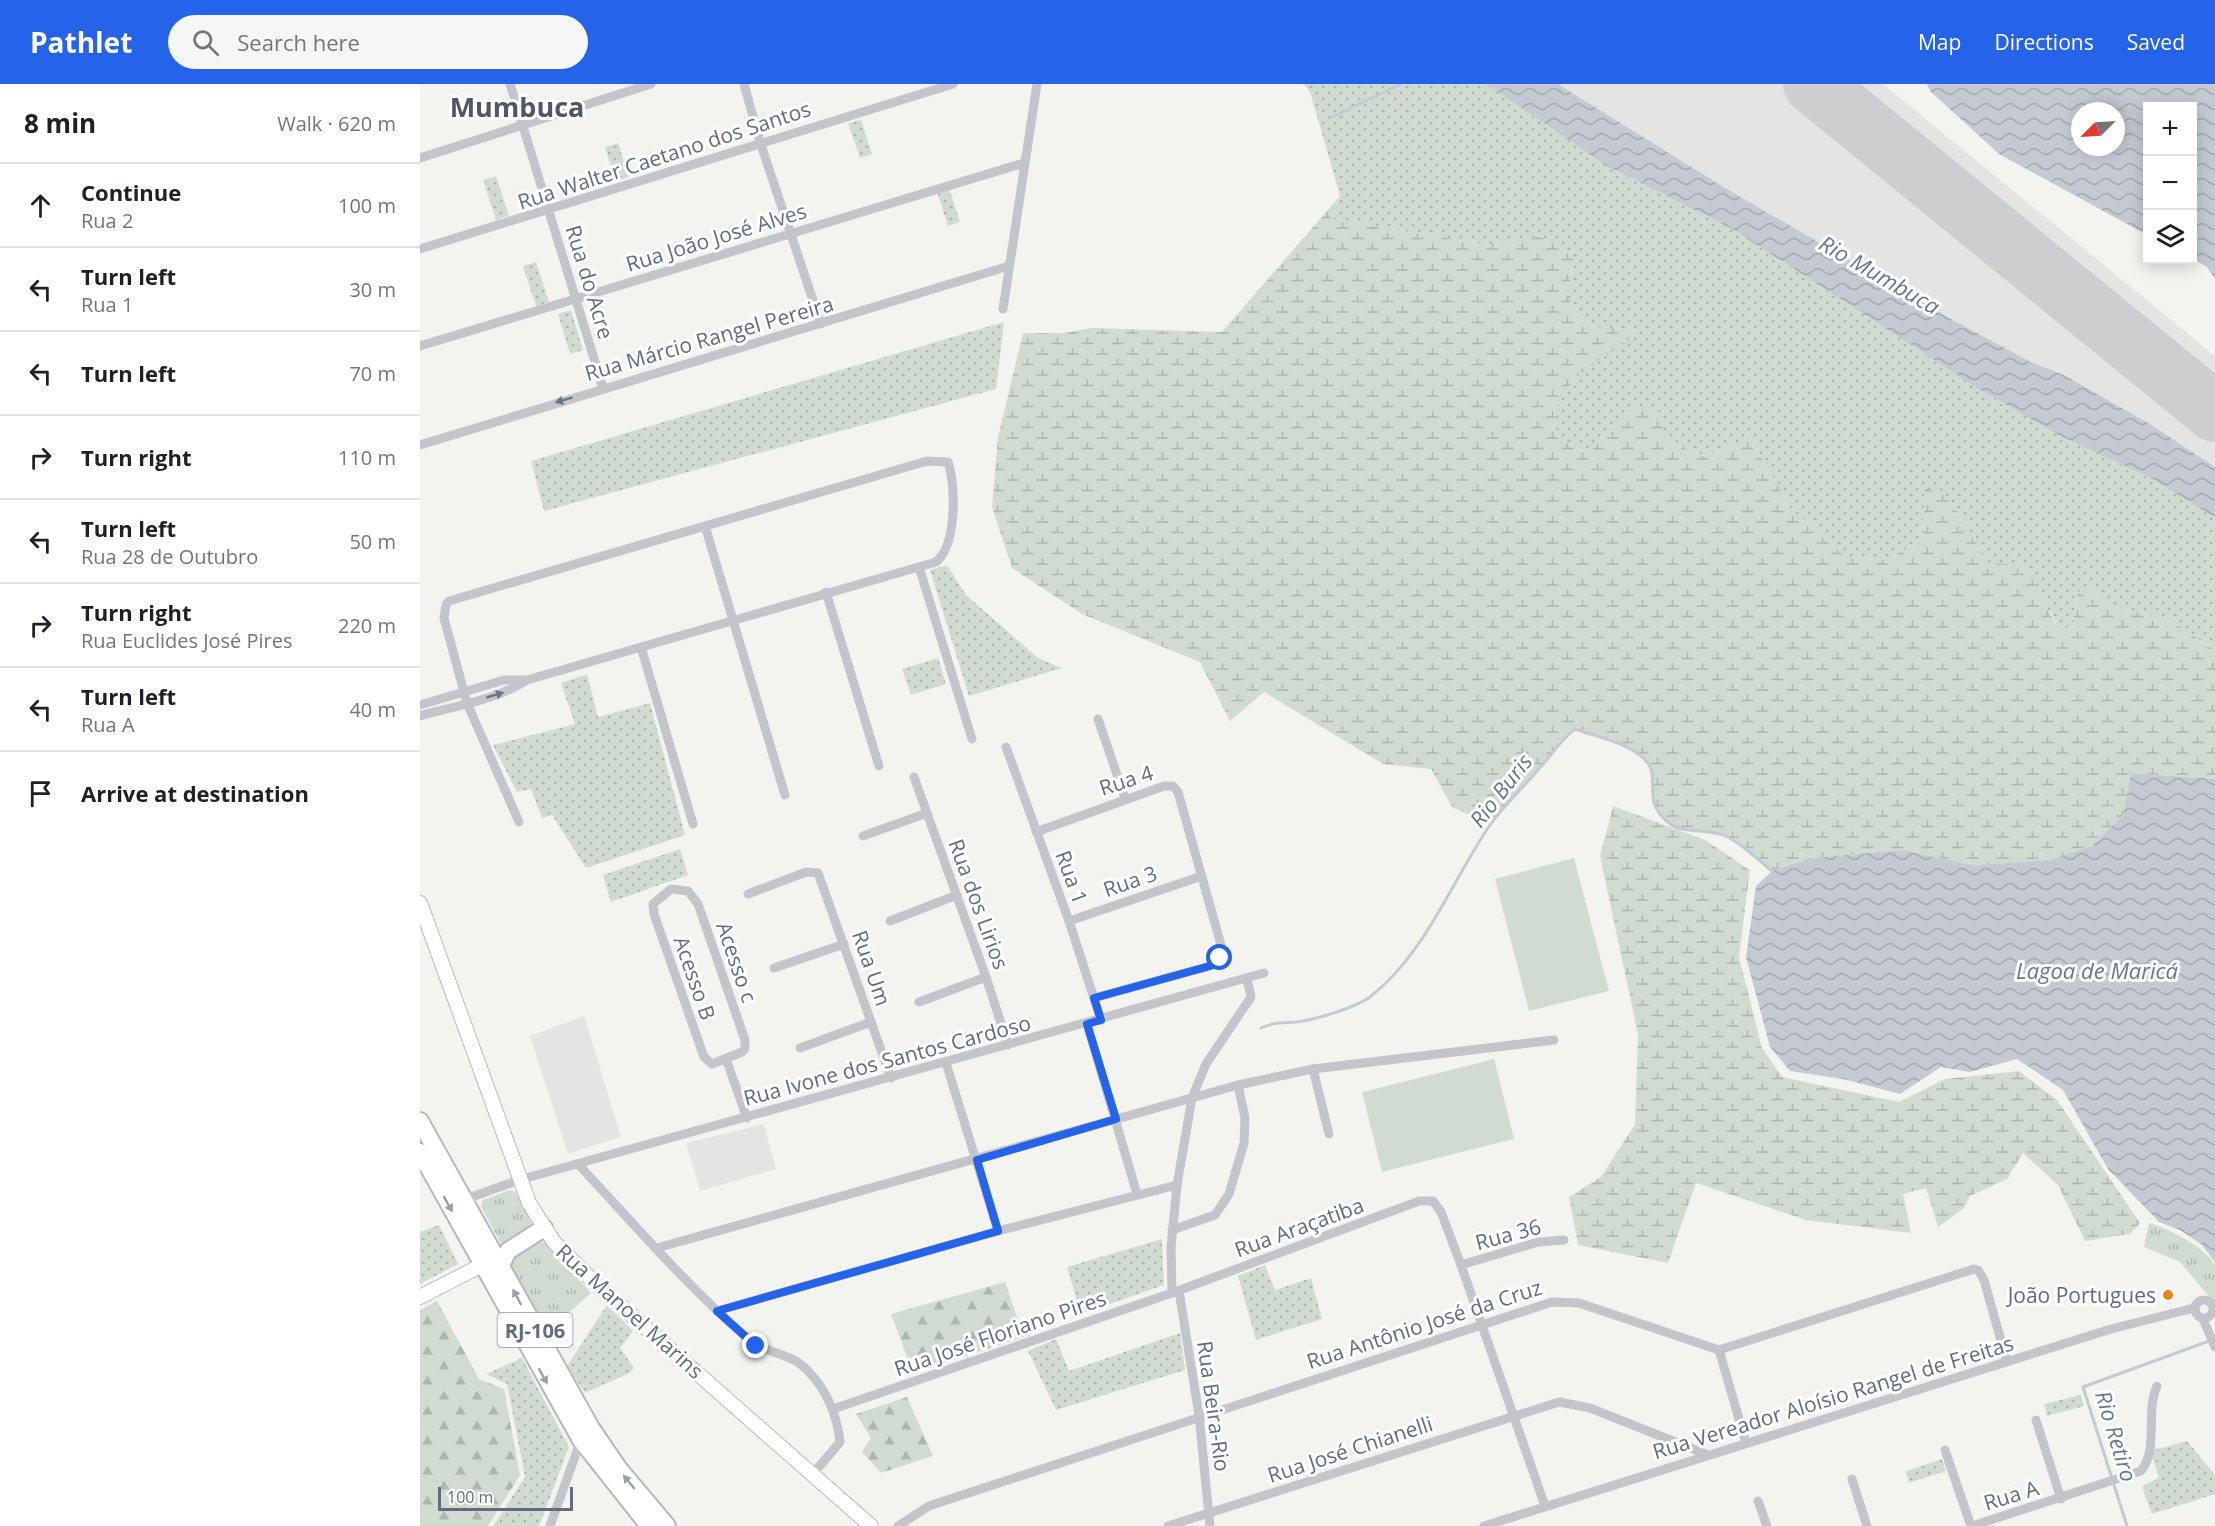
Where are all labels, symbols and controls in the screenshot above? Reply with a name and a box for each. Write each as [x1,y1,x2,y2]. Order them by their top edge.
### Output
search box [168,15,588,69]
text: Pathlet [30,23,132,61]
icon: search [189,26,222,59]
text: Search here [237,27,360,57]
text: Map [1918,28,1961,56]
text: Directions [1994,28,2094,56]
text: Saved [2127,28,2185,56]
district label: Mumbuca [450,88,584,125]
street label: Rua Walter Caetano dos Santos [514,94,814,216]
north arrow [2071,102,2125,156]
map controls [2143,102,2197,264]
button: + [2143,102,2197,156]
text: 8 min [24,105,96,141]
text: Walk · 620 m [277,110,396,137]
button: − [2143,156,2197,210]
text: Continue [81,177,181,207]
icon: ahead [24,189,57,222]
text: 100 m [338,192,396,219]
street label: Rua João José Alves [622,196,810,278]
text: Rua 2 [81,207,133,234]
button: layers [2143,210,2197,264]
street label: Rua do Acre [559,222,621,342]
water label: Rio Mumbuca [1814,227,1946,321]
text: Turn left [81,261,176,291]
icon: left [24,273,57,306]
text: 30 m [349,276,396,303]
street label: Rua Márcio Rangel Pereira [581,289,837,387]
text: Rua 1 [81,291,133,318]
icon: left [24,357,57,390]
text: Turn left [81,358,176,388]
text: 70 m [349,360,396,387]
one-way arrow [555,396,573,405]
icon: right [24,441,57,474]
text: Turn right [81,442,192,472]
text: 110 m [338,444,396,471]
text: Turn left [81,513,176,543]
icon: left [24,525,57,558]
text: 50 m [349,528,396,555]
text: Rua 28 de Outubro [81,543,258,570]
text: Turn right [81,597,192,627]
icon: right [24,609,57,642]
text: 220 m [338,612,396,639]
text: Rua Euclides José Pires [81,627,293,654]
text: Turn left [81,681,176,711]
one-way arrow [485,689,504,699]
icon: left [24,693,57,726]
text: 40 m [349,696,396,723]
text: Rua A [81,711,135,738]
water label: Rio Buris [1462,747,1539,833]
street label: Rua 4 [1096,758,1156,802]
icon: arrive [24,777,57,810]
text: Arrive at destination [81,778,309,808]
street label: Rua dos Lirios [942,835,1016,973]
street label: Rua 1 [1049,846,1095,908]
street label: Rua 3 [1099,859,1161,903]
street label: Acesso c [710,918,764,1006]
street label: Rua Um [846,927,898,1009]
street label: Acesso B [668,932,722,1024]
route start [1206,944,1232,970]
water label: Lagoa de Maricá [2016,955,2178,985]
street label: Rua Ivone dos Santos Cardoso [740,1008,1034,1112]
street label: Rua Araçatiba [1231,1191,1367,1263]
one-way arrow [443,1195,453,1212]
street label: Rua 36 [1472,1212,1544,1256]
street label: Rua Manoel Marins [550,1237,710,1385]
street label: Rua Antônio José da Cruz [1303,1273,1545,1375]
place label: João Portugues [2006,1281,2156,1309]
street label: Rua José Floriano Pires [890,1284,1110,1382]
one-way arrow [512,1288,522,1305]
marker: João Portugues [2161,1288,2175,1302]
road number: RJ-106 [498,1313,572,1347]
street label: Rua Vereador Aloísio Rangel de Freitas [1649,1329,2017,1465]
route end [742,1332,768,1358]
street label: Rua Beira-Rio [1191,1339,1237,1473]
one-way arrow [538,1368,548,1385]
water label: Rio Retiro [2089,1387,2145,1485]
street label: Rua José Chianelli [1264,1409,1436,1489]
street label: Rua A [1980,1473,2043,1517]
one-way arrow [623,1474,636,1489]
scale bar [438,1484,573,1512]
text: 100 m [447,1486,493,1508]

